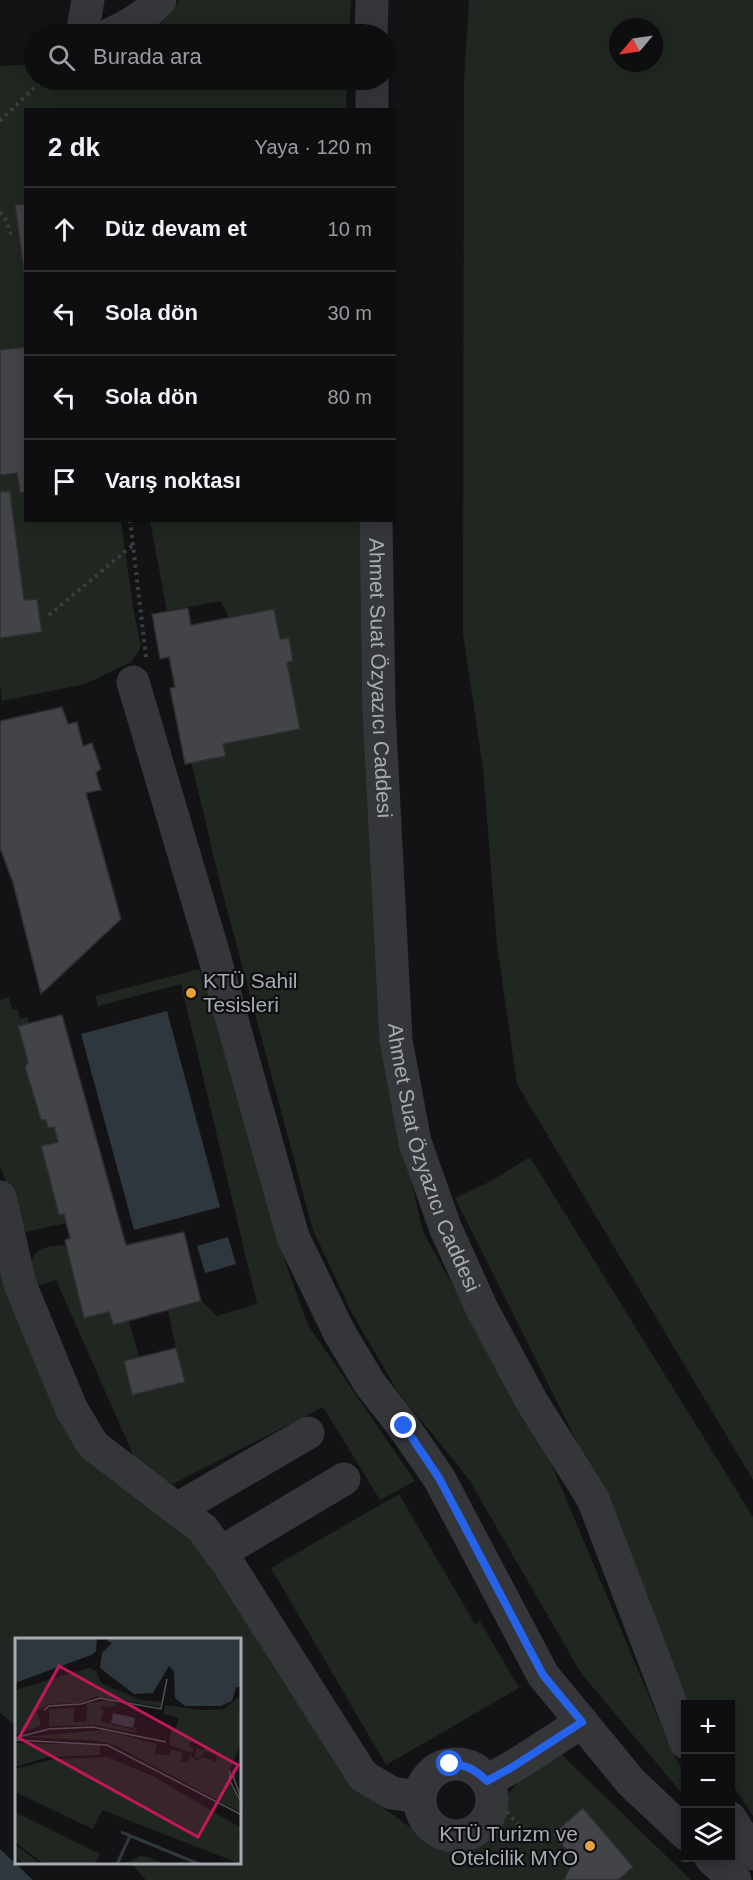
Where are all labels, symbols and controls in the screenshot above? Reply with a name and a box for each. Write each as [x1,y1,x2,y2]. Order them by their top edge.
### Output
north arrow [609,18,663,72]
search box [24,24,396,90]
icon: search [45,41,78,74]
text: Burada ara [93,44,202,69]
text: 2 dk [48,132,100,162]
text: Yaya · 120 m [255,136,372,158]
icon: ahead [48,213,81,246]
text: Düz devam et [105,216,247,241]
text: 10 m [328,218,372,240]
icon: left [48,297,81,330]
text: Sola dön [105,300,198,325]
text: 30 m [328,302,372,324]
icon: left [48,381,81,414]
text: Sola dön [105,384,198,409]
text: 80 m [328,386,372,408]
icon: arrive [48,465,81,498]
text: Varış noktası [105,468,241,493]
street label: Ahmet Suat Özyazıcı Caddesi [365,538,397,819]
place label: KTÜ Sahil Tesisleri [203,969,298,1016]
marker: KTÜ Sahil Tesisleri [184,986,198,1000]
street label: Ahmet Suat Özyazıcı Caddesi [384,1023,485,1295]
route end [390,1412,416,1438]
inset map [15,1638,242,1865]
map controls [681,1700,735,1862]
button: + [681,1700,735,1754]
route start [436,1750,462,1776]
button: − [681,1754,735,1808]
button: layers [681,1808,735,1862]
place label: KTÜ Turizm ve Otelcilik MYO [439,1822,578,1869]
marker: KTÜ Turizm ve Otelcilik MYO [583,1839,597,1853]

